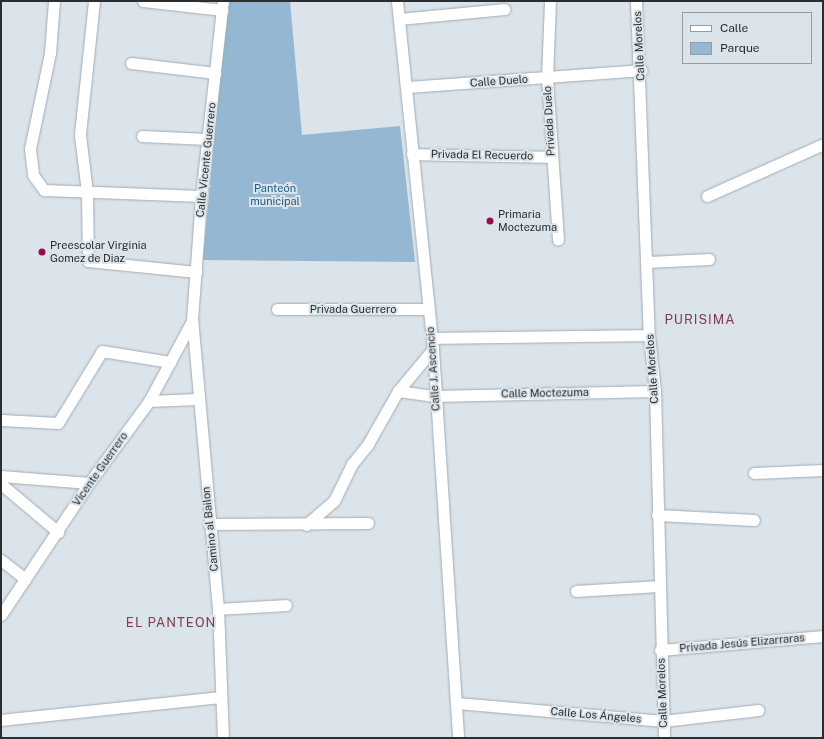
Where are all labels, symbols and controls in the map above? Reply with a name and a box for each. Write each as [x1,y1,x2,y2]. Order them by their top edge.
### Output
street label: Calle Morelos [631,11,647,81]
legend [682,12,812,64]
text: Calle [720,21,748,35]
text: Parque [720,41,760,55]
street label: Calle Duelo [469,72,529,90]
street label: Privada Duelo [541,86,557,156]
street label: Calle Vicente Guerrero [193,102,219,218]
street label: Privada El Recuerdo [431,148,533,162]
park label: Panteón municipal [250,182,300,208]
place label: Primaria Moctezuma [498,208,557,234]
marker: Primaria Moctezuma [485,216,495,226]
place label: Preescolar Virginia Gomez de Diaz [50,239,147,265]
marker: Preescolar Virginia Gomez de Diaz [37,247,47,257]
street label: Privada Guerrero [310,302,396,316]
district label: PURISIMA [665,312,735,328]
street label: Calle J. Ascencio [423,326,443,412]
street label: Calle Morelos [643,334,661,404]
street label: Calle Moctezuma [501,386,589,400]
street label: Vicente Guerrero [70,429,130,509]
street label: Camino al Bailon [199,486,221,572]
district label: EL PANTEON [126,615,216,631]
street label: Privada Jesús Elizarraras [679,631,805,655]
street label: Calle Morelos [654,658,670,728]
street label: Calle Los Ángeles [550,704,642,726]

